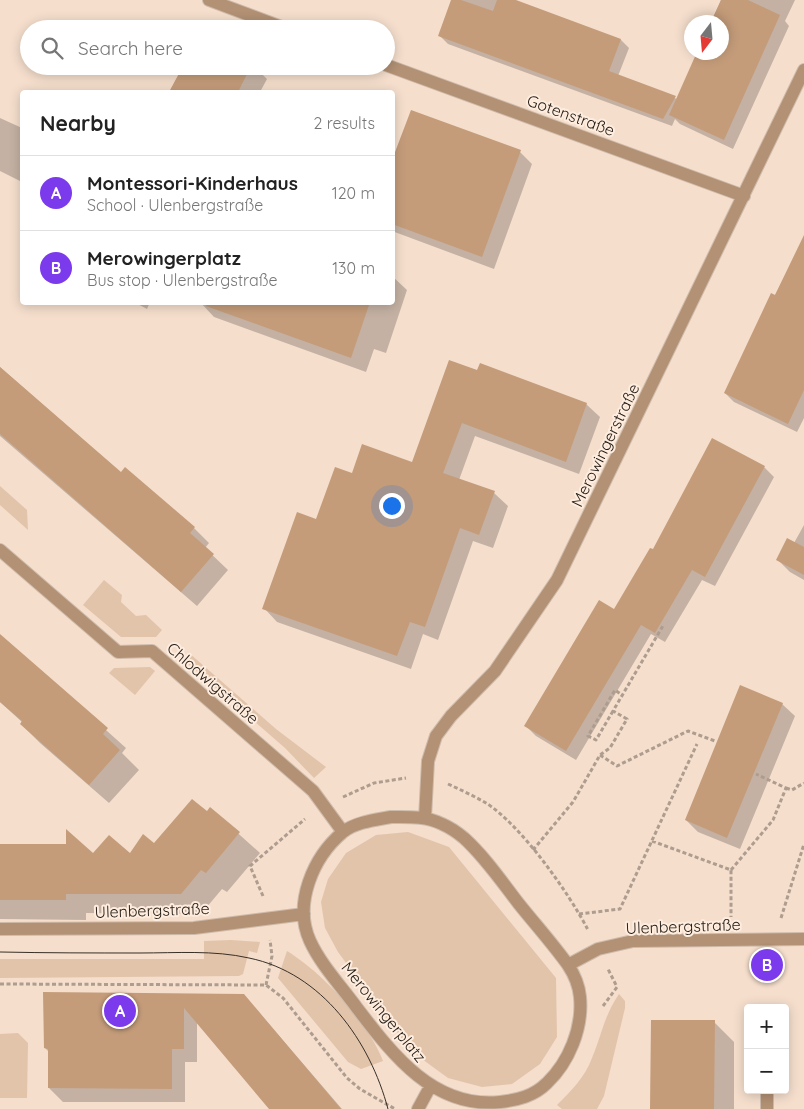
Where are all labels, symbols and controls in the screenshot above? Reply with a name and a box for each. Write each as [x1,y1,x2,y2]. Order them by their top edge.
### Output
north arrow [684,15,729,60]
search box [20,20,395,75]
icon: search [38,34,66,62]
text: Search here [78,36,183,60]
street label: Gotenstraße [524,90,618,140]
text: Nearby [40,110,116,136]
text: 2 results [313,113,375,133]
text: Montessori-Kinderhaus [87,171,298,195]
text: A [51,183,61,203]
text: 120 m [332,183,375,203]
text: School · Ulenbergstraße [87,195,263,215]
text: Merowingerplatz [87,246,241,270]
text: B [51,258,61,278]
text: 130 m [332,258,375,278]
text: Bus stop · Ulenbergstraße [87,270,277,290]
street label: Merowingerstraße [567,380,643,510]
your location [379,493,405,519]
street label: Chlodwigstraße [163,638,263,728]
street label: Ulenbergstraße [94,898,210,922]
street label: Ulenbergstraße [625,914,741,938]
pin: B [751,946,783,984]
street label: Merowingerplatz [337,958,431,1066]
pin: A [104,992,136,1030]
map controls [744,1004,789,1094]
button: + [744,1004,789,1049]
button: − [744,1049,789,1094]

